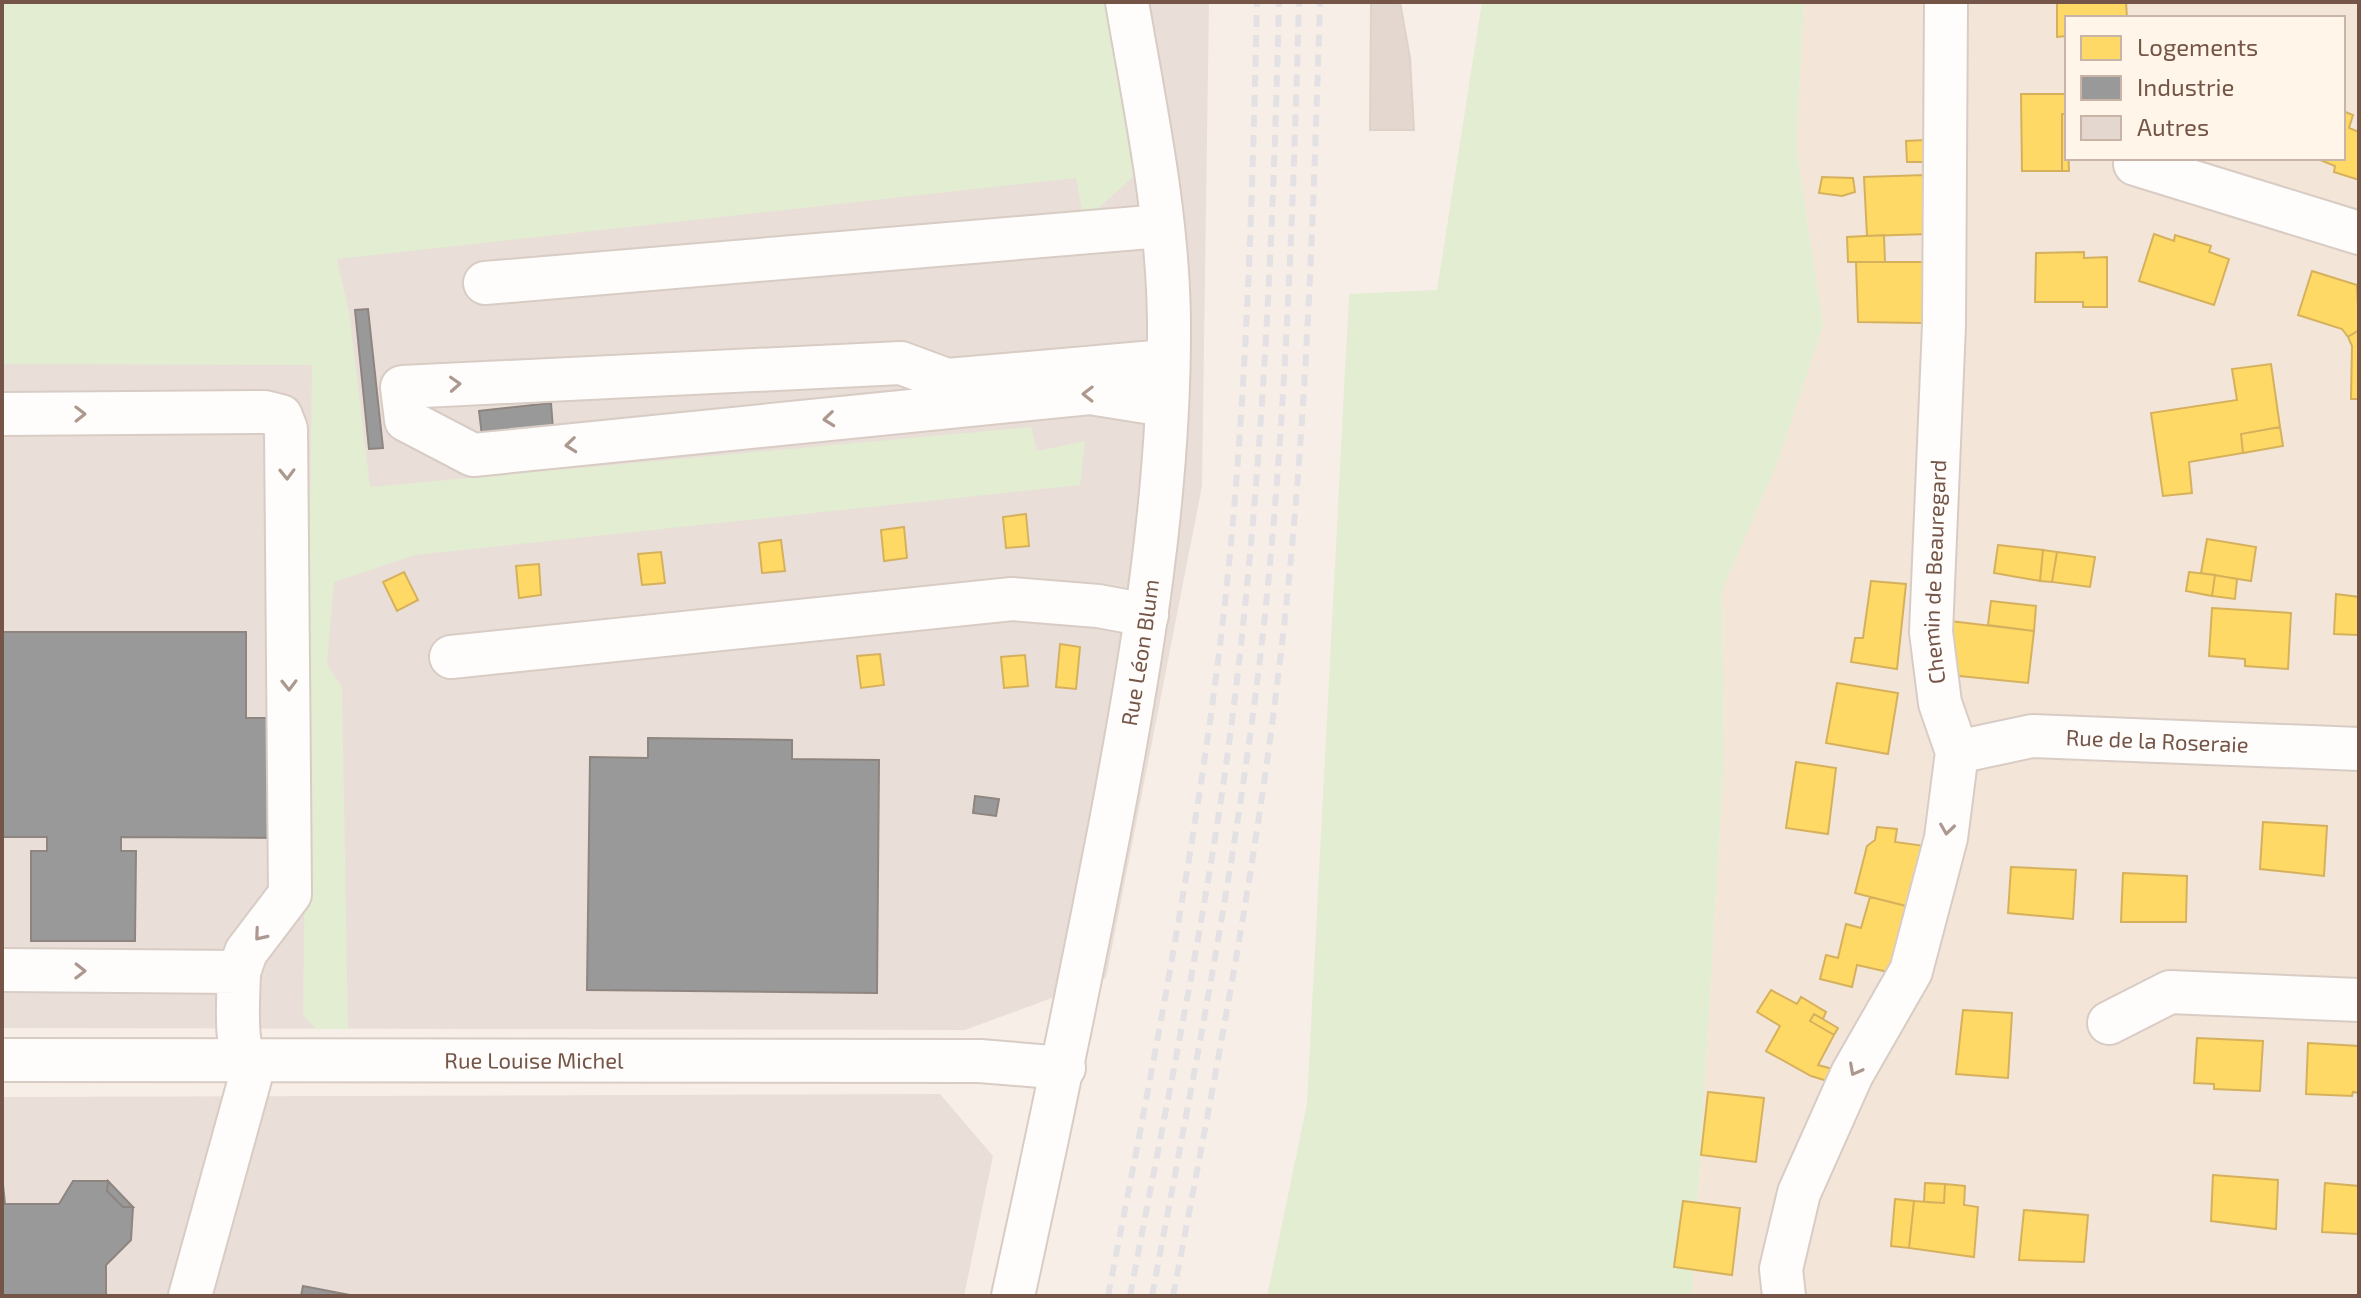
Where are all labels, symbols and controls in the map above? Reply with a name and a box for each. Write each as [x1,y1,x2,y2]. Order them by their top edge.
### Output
legend [2065,16,2345,160]
text: Logements [2137,32,2258,61]
text: Industrie [2137,72,2234,101]
text: Autres [2137,112,2209,141]
one-way arrow [449,376,462,393]
one-way arrow [1081,386,1094,403]
one-way arrow [74,405,87,422]
one-way arrow [822,410,835,427]
one-way arrow [564,436,577,453]
street label: Chemin de Beauregard [1917,459,1950,686]
one-way arrow [279,468,296,481]
street label: Rue Léon Blum [1115,577,1163,728]
one-way arrow [280,679,298,692]
street label: Rue de la Roseraie [2065,723,2249,757]
one-way arrow [1939,822,1956,836]
one-way arrow [255,925,270,940]
one-way arrow [74,962,87,980]
street label: Rue Louise Michel [444,1046,624,1073]
one-way arrow [1850,1062,1865,1076]

